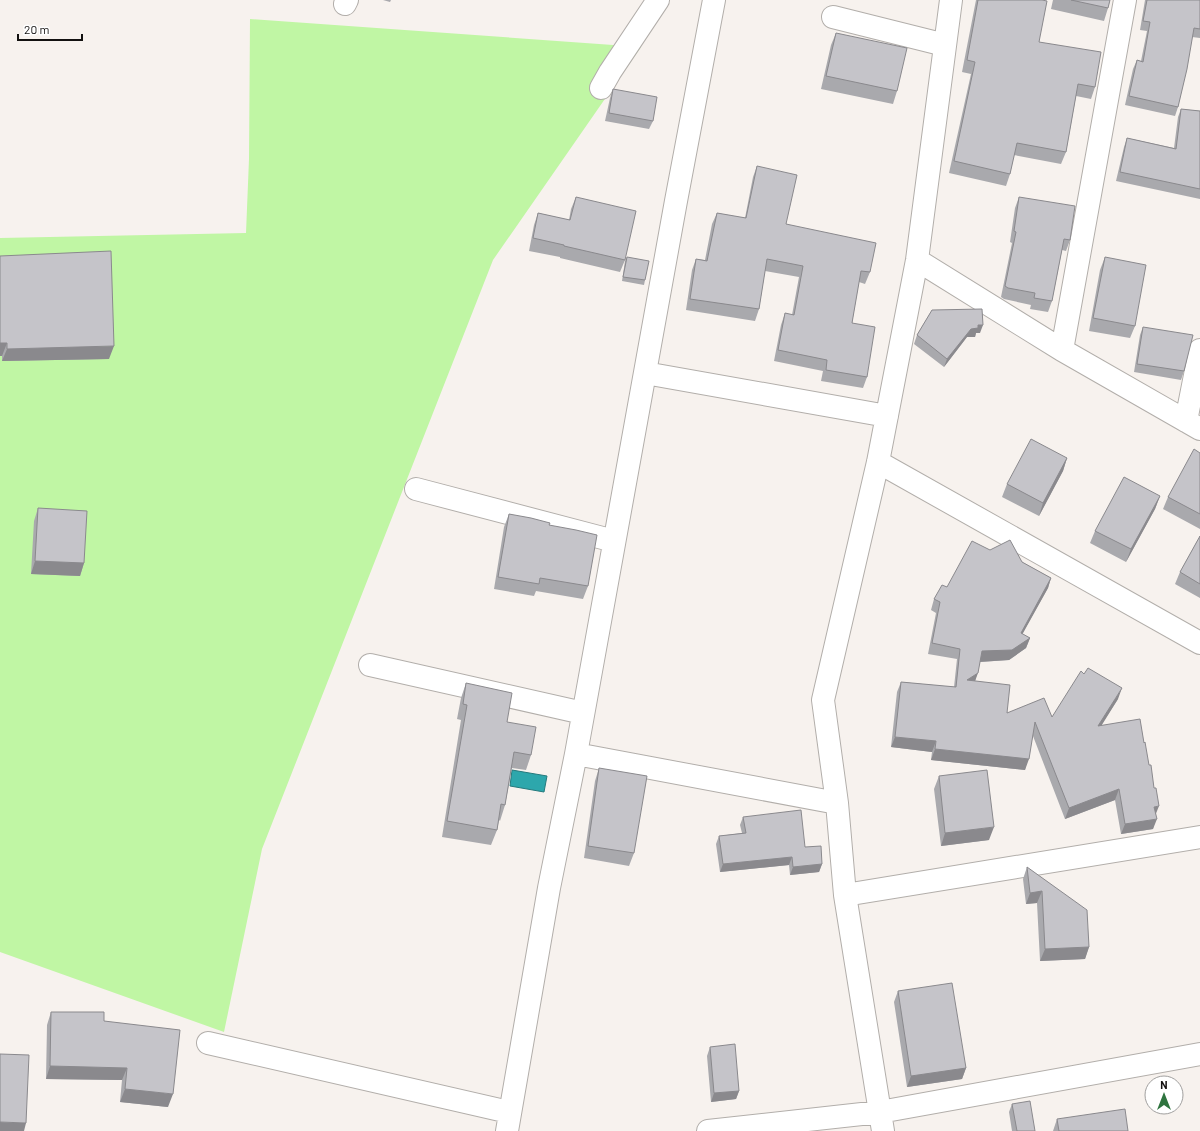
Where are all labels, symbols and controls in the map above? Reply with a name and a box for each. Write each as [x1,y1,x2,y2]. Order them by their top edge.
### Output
scale bar [18,16,82,42]
text: 20 m [24,22,50,36]
north arrow [1144,1075,1184,1115]
text: N [1160,1078,1168,1091]

